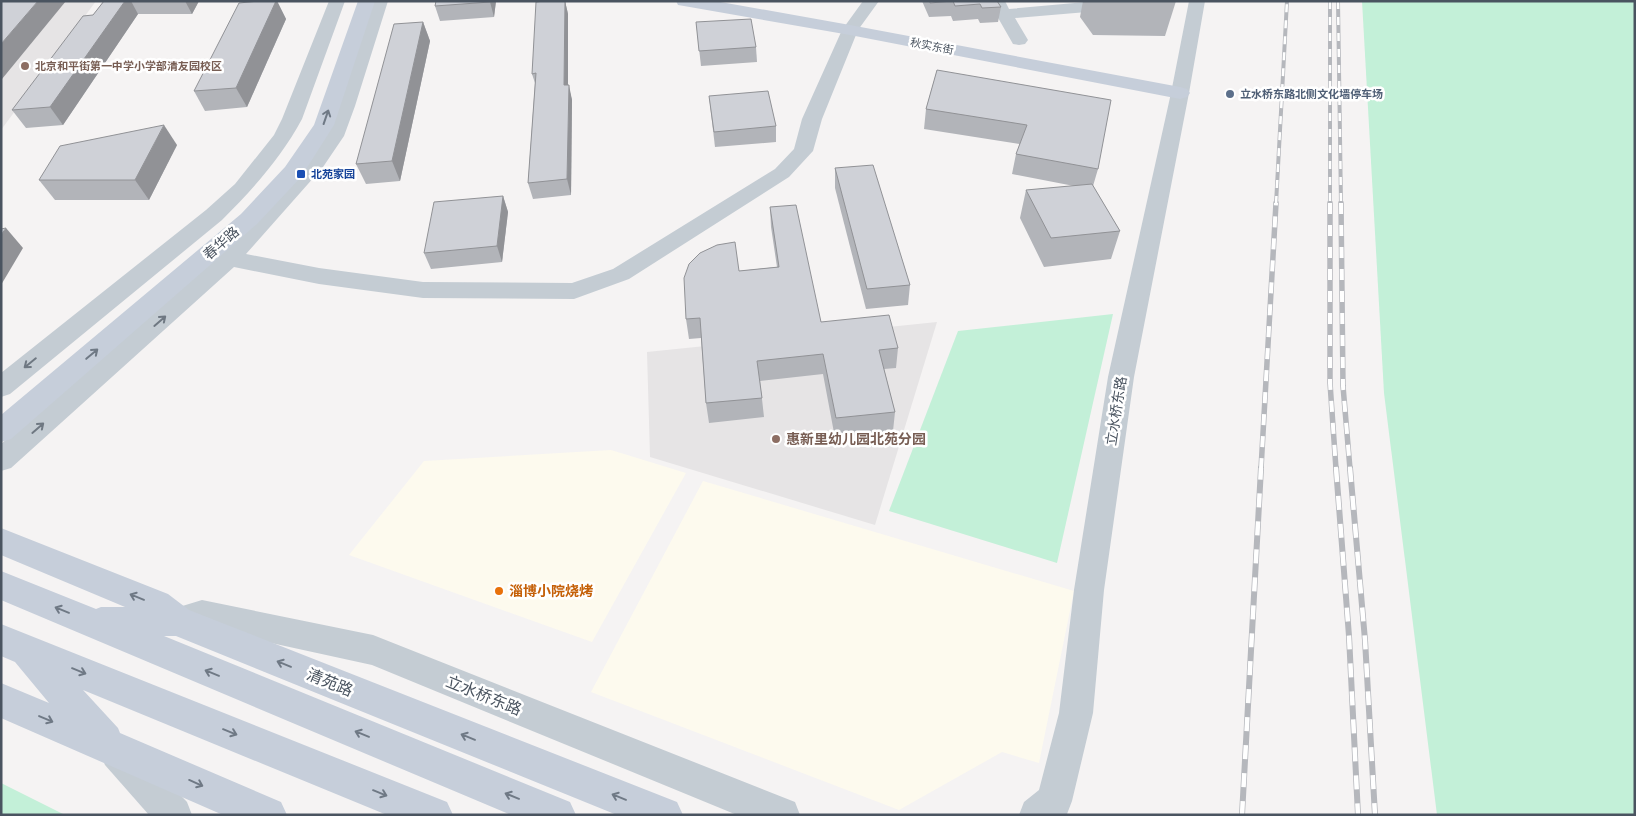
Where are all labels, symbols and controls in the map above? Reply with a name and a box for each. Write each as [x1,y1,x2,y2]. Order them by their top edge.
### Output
street label: 秋实东街 [909,36,955,57]
marker: 北京和平街第一中学小学部清友园校区 [19,60,31,72]
place label: 北京和平街第一中学小学部清友园校区 [35,60,222,73]
marker: 立水桥东路北侧文化墙停车场 [1224,88,1236,100]
place label: 立水桥东路北侧文化墙停车场 [1240,88,1383,101]
one-way arrow [322,110,331,125]
marker: 北苑家园 [295,168,307,180]
place label: 北苑家园 [311,168,355,181]
street label: 春华路 [200,223,243,264]
one-way arrow [154,315,167,326]
one-way arrow [85,348,98,359]
one-way arrow [24,357,37,368]
street label: 立水桥东路 [1103,375,1130,447]
one-way arrow [32,422,45,434]
place label: 惠新里幼儿园北苑分园 [786,431,926,448]
marker: 惠新里幼儿园北苑分园 [770,433,782,445]
place label: 淄博小院烧烤 [509,583,593,600]
marker: 淄博小院烧烤 [493,585,505,597]
one-way arrow [130,591,145,600]
one-way arrow [54,605,69,614]
one-way arrow [277,658,292,667]
street label: 清苑路 [304,665,356,700]
one-way arrow [71,667,86,676]
one-way arrow [205,667,220,677]
street label: 立水桥东路 [443,672,524,719]
one-way arrow [38,715,53,724]
one-way arrow [222,727,237,737]
one-way arrow [355,729,370,739]
one-way arrow [461,731,476,741]
one-way arrow [188,780,203,789]
one-way arrow [372,789,387,798]
one-way arrow [505,791,520,801]
one-way arrow [612,792,627,801]

